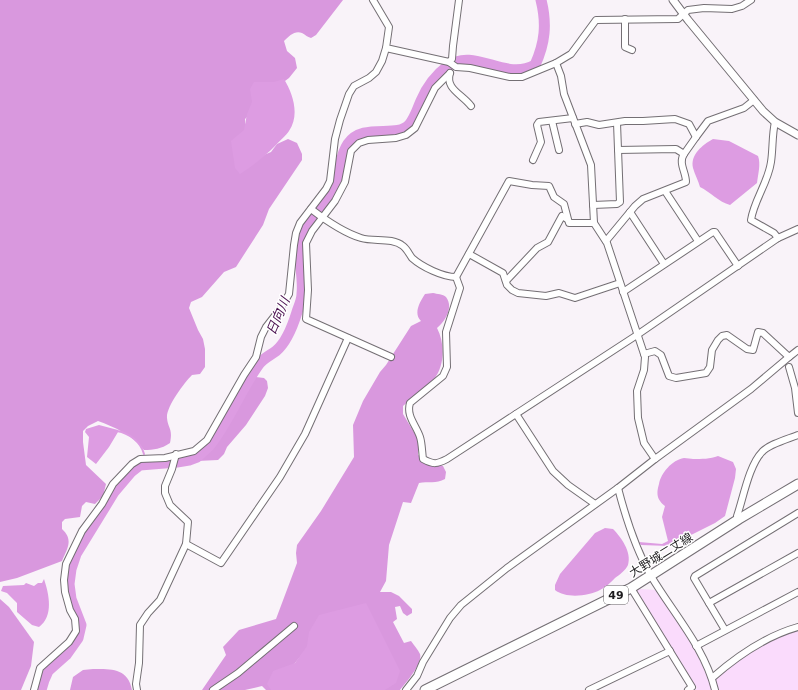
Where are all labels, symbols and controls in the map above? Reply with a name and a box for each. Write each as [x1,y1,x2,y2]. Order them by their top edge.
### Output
water label: 日向川 [263,293,293,337]
street label: 大野城二丈線 [627,530,695,580]
road number: 49 [604,586,628,604]

